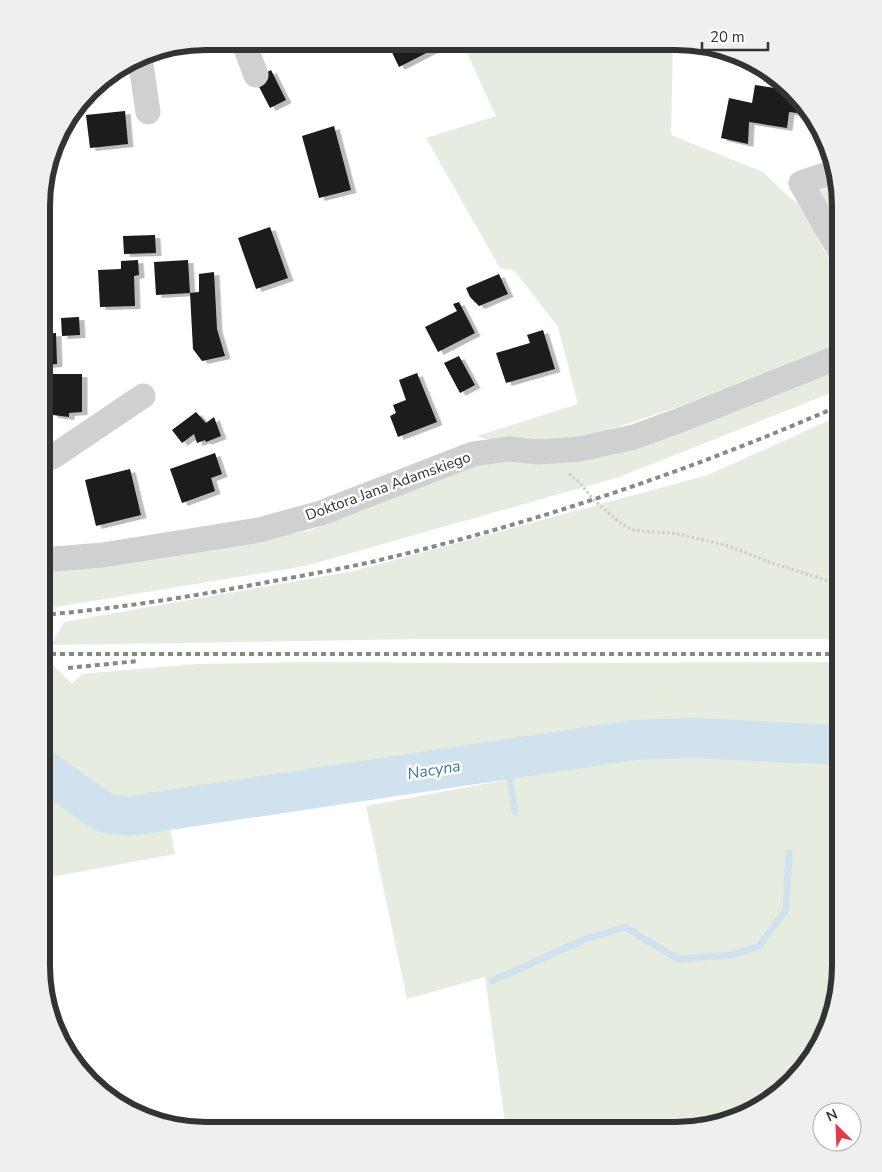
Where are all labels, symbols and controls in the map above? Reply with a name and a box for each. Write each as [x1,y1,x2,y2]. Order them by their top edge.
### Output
scale bar [702,20,768,52]
text: 20 m [710,27,745,47]
street label: Doktora Jana Adamskiego [303,447,473,525]
water label: Nacyna [406,755,462,785]
north arrow [812,1102,862,1152]
text: N [823,1105,841,1126]

